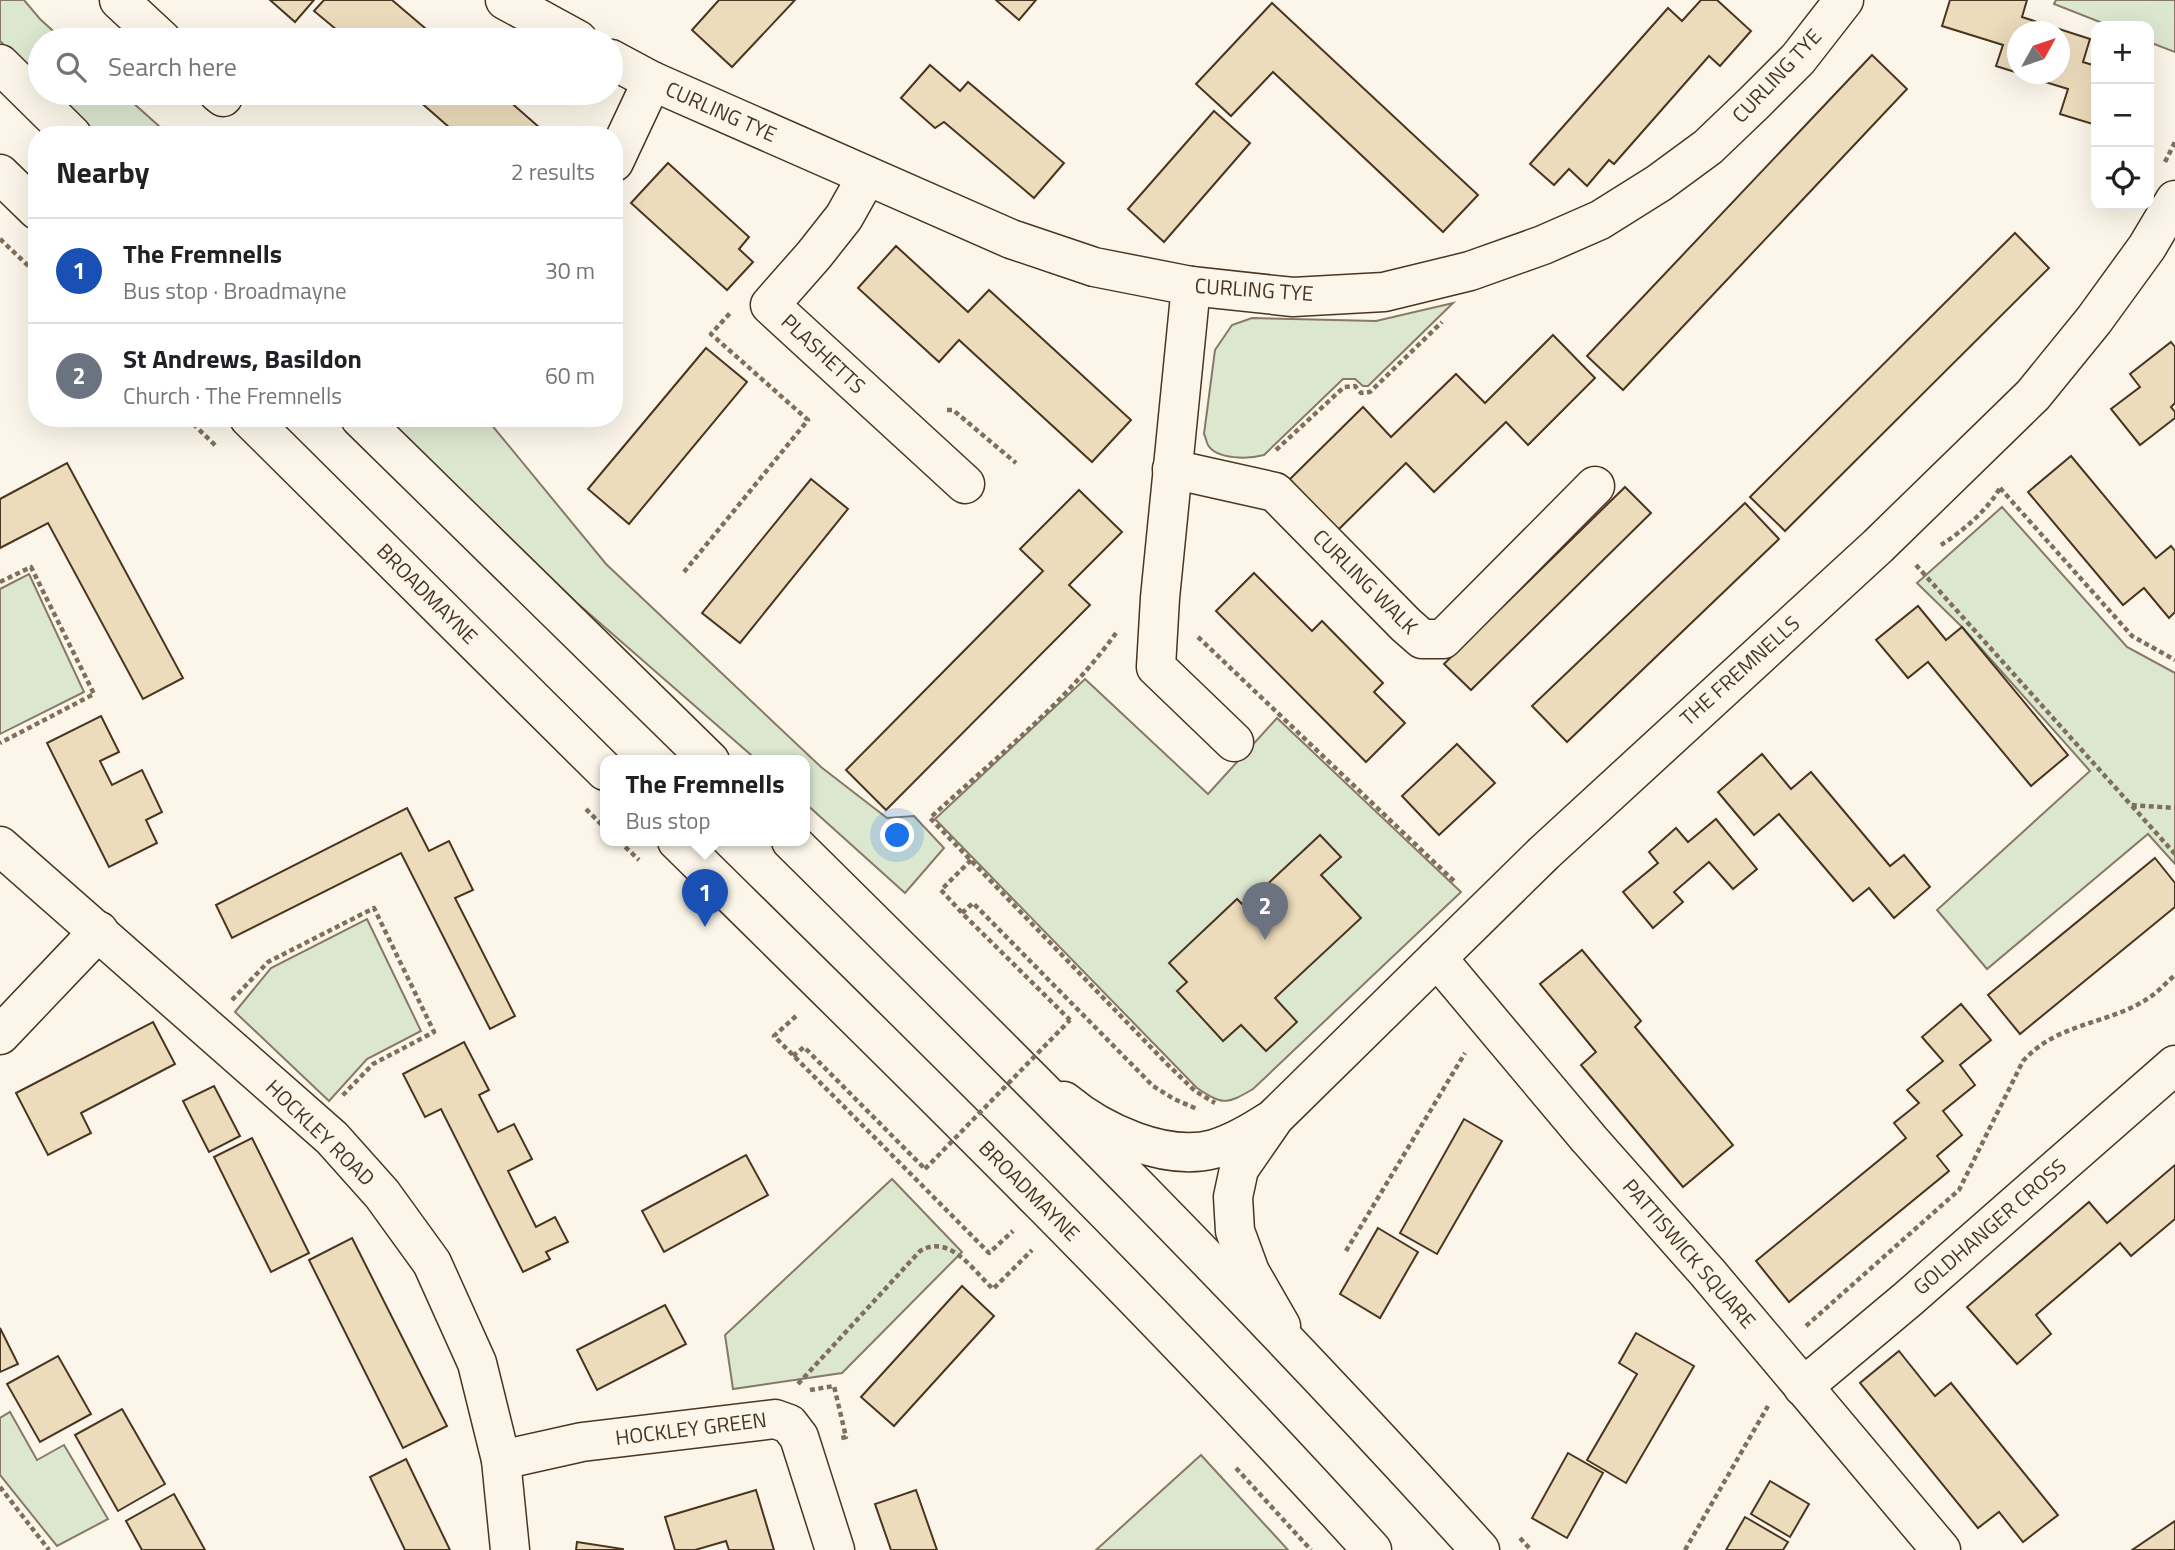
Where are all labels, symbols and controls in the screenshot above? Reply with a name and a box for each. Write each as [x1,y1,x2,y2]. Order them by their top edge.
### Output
street label: CURLING TYE [1724,21,1828,130]
north arrow [2007,21,2070,84]
map controls [2091,21,2154,210]
button: + [2091,21,2154,84]
search box [28,28,623,105]
text: Search here [108,47,237,86]
icon: search [52,48,90,86]
street label: CURLING TYE [661,72,782,150]
button: − [2091,84,2154,147]
button: locate [2091,147,2154,210]
text: Nearby [56,149,149,195]
text: 2 results [511,154,595,189]
text: The Fremnells [123,234,282,273]
text: 1 [73,253,85,288]
text: 30 m [545,253,595,288]
street label: CURLING TYE [1194,269,1314,309]
text: Bus stop · Broadmayne [123,273,347,308]
street label: PLASHETTS [774,306,873,401]
text: St Andrews, Basildon [123,339,362,378]
text: 2 [73,358,85,393]
text: 60 m [545,358,595,393]
text: Church · The Fremnells [123,378,342,413]
street label: CURLING WALK [1306,521,1426,641]
street label: BROADMAYNE [370,535,486,651]
street label: THE FREMNELLS [1672,608,1807,733]
popup [600,755,810,846]
text: The Fremnells [625,764,785,803]
text: Bus stop [625,803,711,838]
your location [880,818,914,852]
pin: 1 [682,869,728,927]
pin: 2 [1242,882,1288,940]
street label: HOCKLEY ROAD [259,1072,383,1193]
street label: BROADMAYNE [972,1132,1088,1248]
street label: GOLDHANGER CROSS [1905,1150,2073,1302]
street label: PATTISWICK SQUARE [1616,1171,1764,1335]
street label: HOCKLEY GREEN [613,1403,768,1453]

